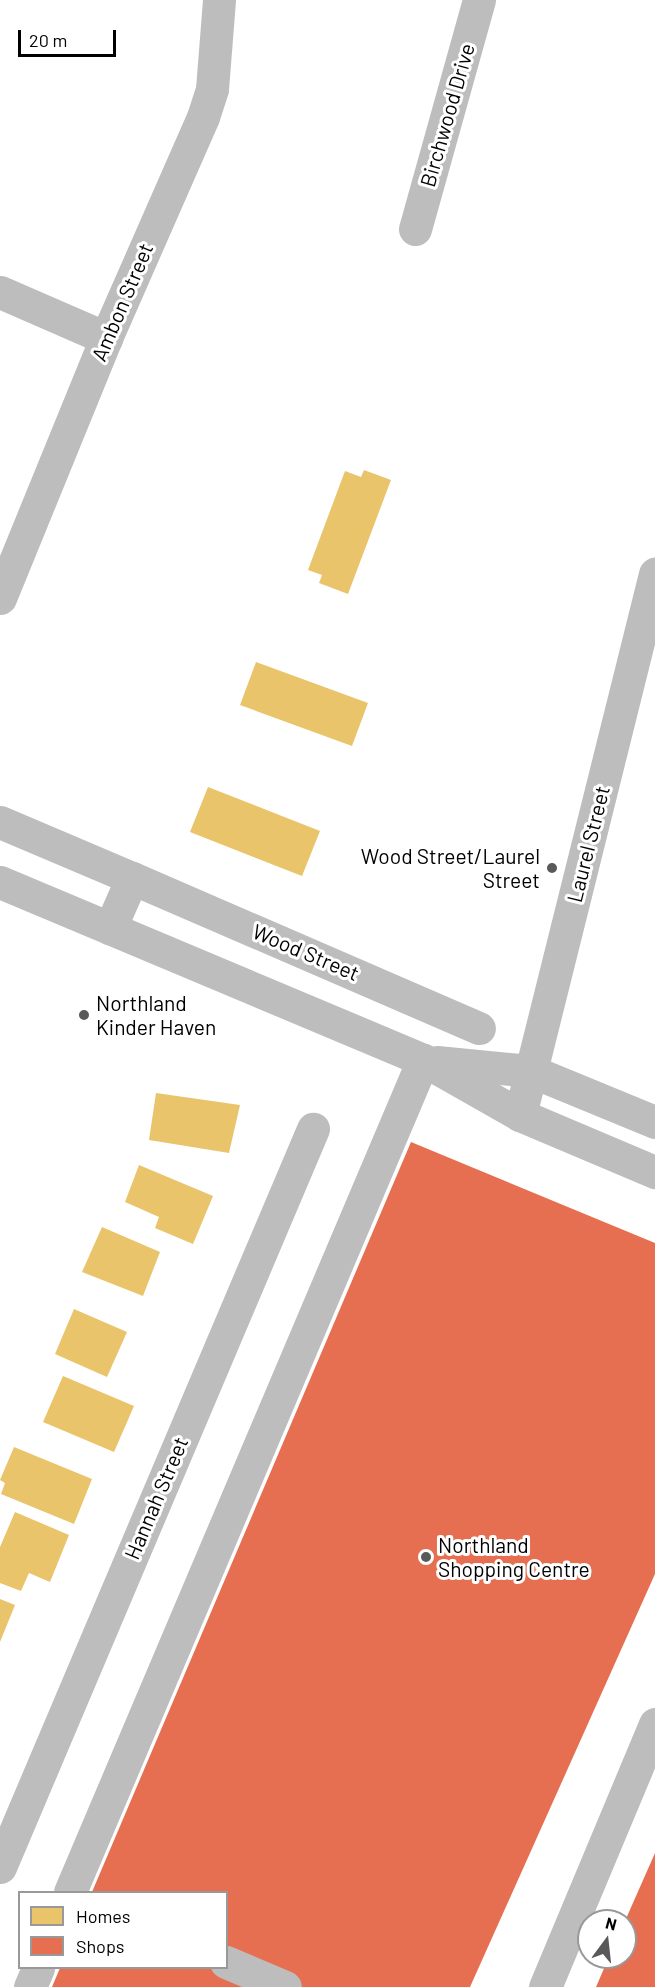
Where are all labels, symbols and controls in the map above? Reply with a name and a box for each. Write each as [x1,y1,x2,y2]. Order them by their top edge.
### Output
scale bar [21,18,118,56]
text: 20 m [29,29,67,51]
street label: Birchwood Drive [414,40,480,190]
street label: Ambon Street [86,239,158,365]
street label: Laurel Street [561,783,615,905]
place label: Wood Street/Laurel Street [361,843,540,893]
marker: Wood Street/Laurel Street [545,861,559,875]
street label: Wood Street [249,918,363,986]
place label: Northland Kinder Haven [96,990,216,1040]
marker: Northland Kinder Haven [77,1008,91,1022]
street label: Hannah Street [119,1433,193,1563]
place label: Northland Shopping Centre [438,1532,590,1582]
marker: Northland Shopping Centre [419,1550,433,1564]
legend [18,1891,228,1969]
text: Homes [76,1905,130,1927]
north arrow [577,1909,637,1969]
text: N [604,1913,619,1934]
text: Shops [76,1935,125,1957]

